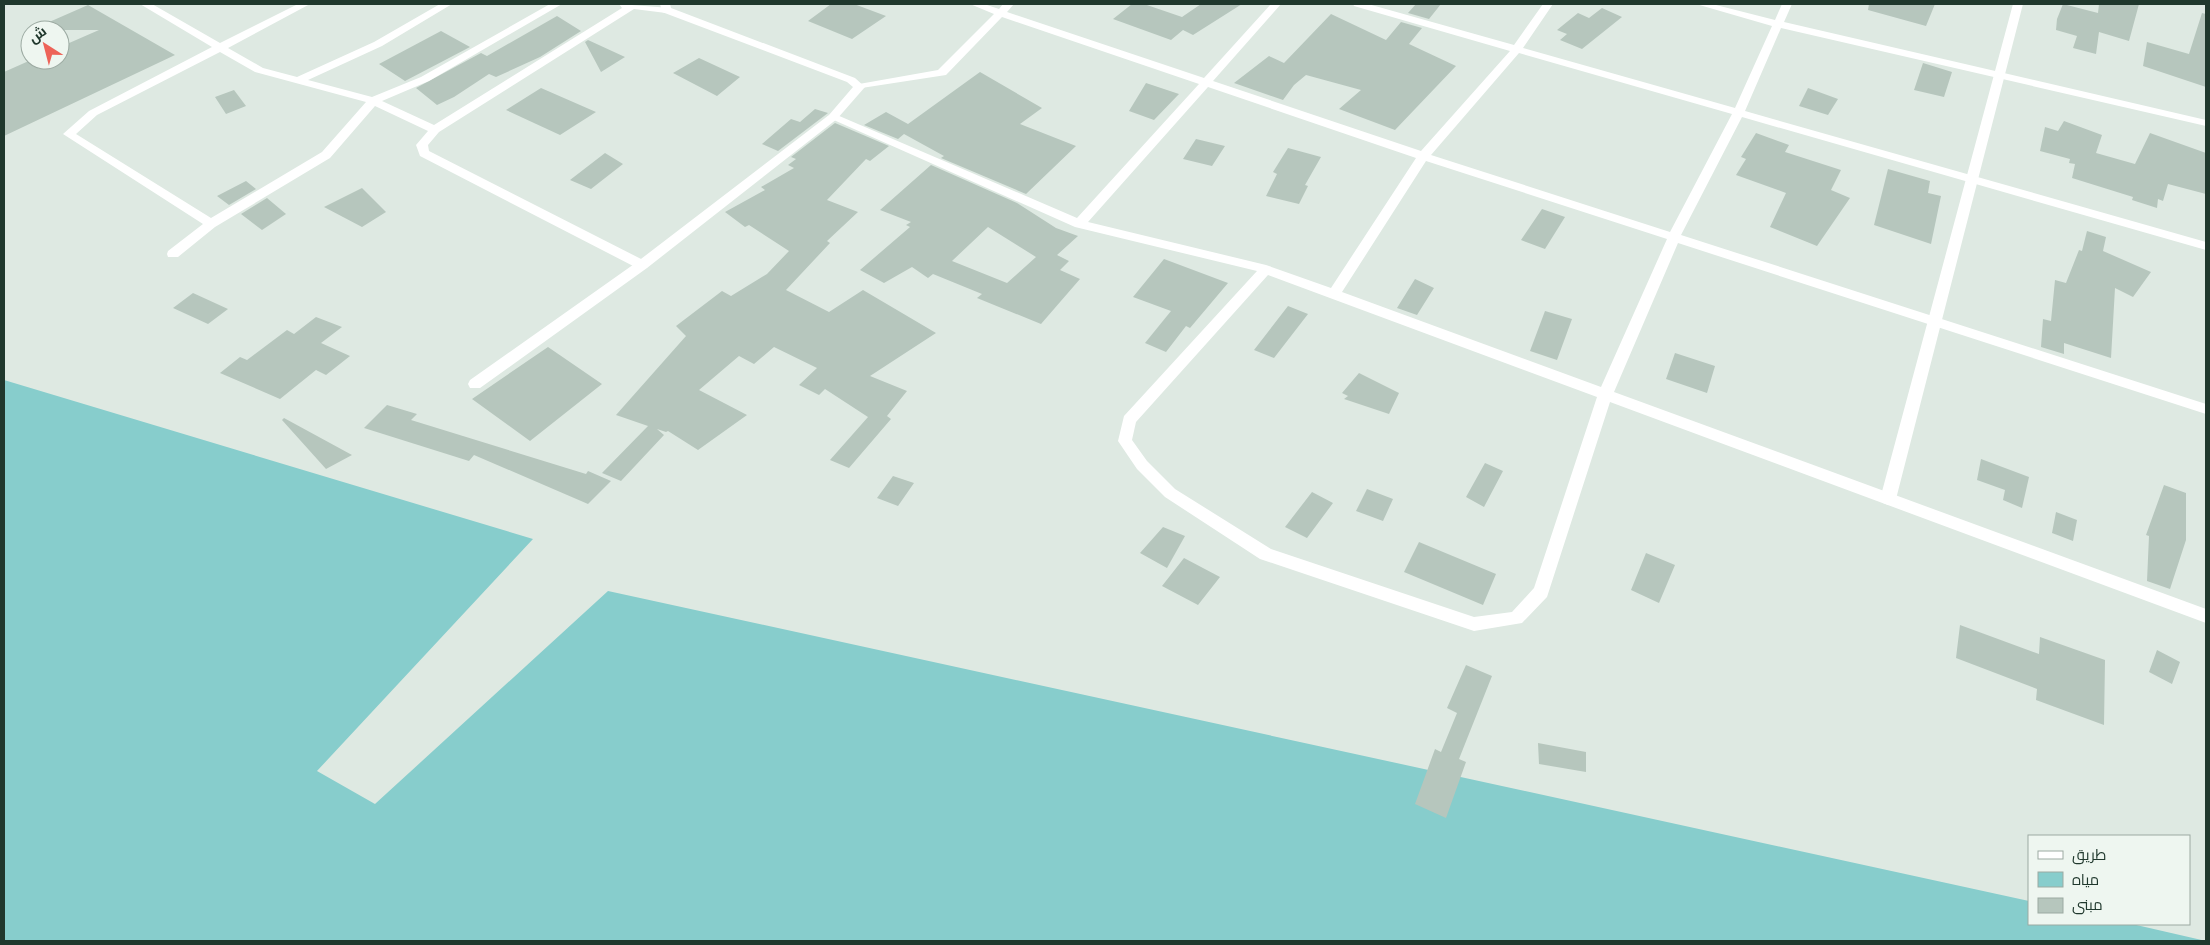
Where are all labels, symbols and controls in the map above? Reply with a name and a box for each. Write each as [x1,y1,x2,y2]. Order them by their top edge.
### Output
north arrow [20,20,70,70]
text: ش [25,23,50,47]
legend [2028,835,2190,925]
text: طريق [2072,848,2106,865]
text: مياه [2072,873,2099,888]
text: مبنى [2072,898,2103,915]

